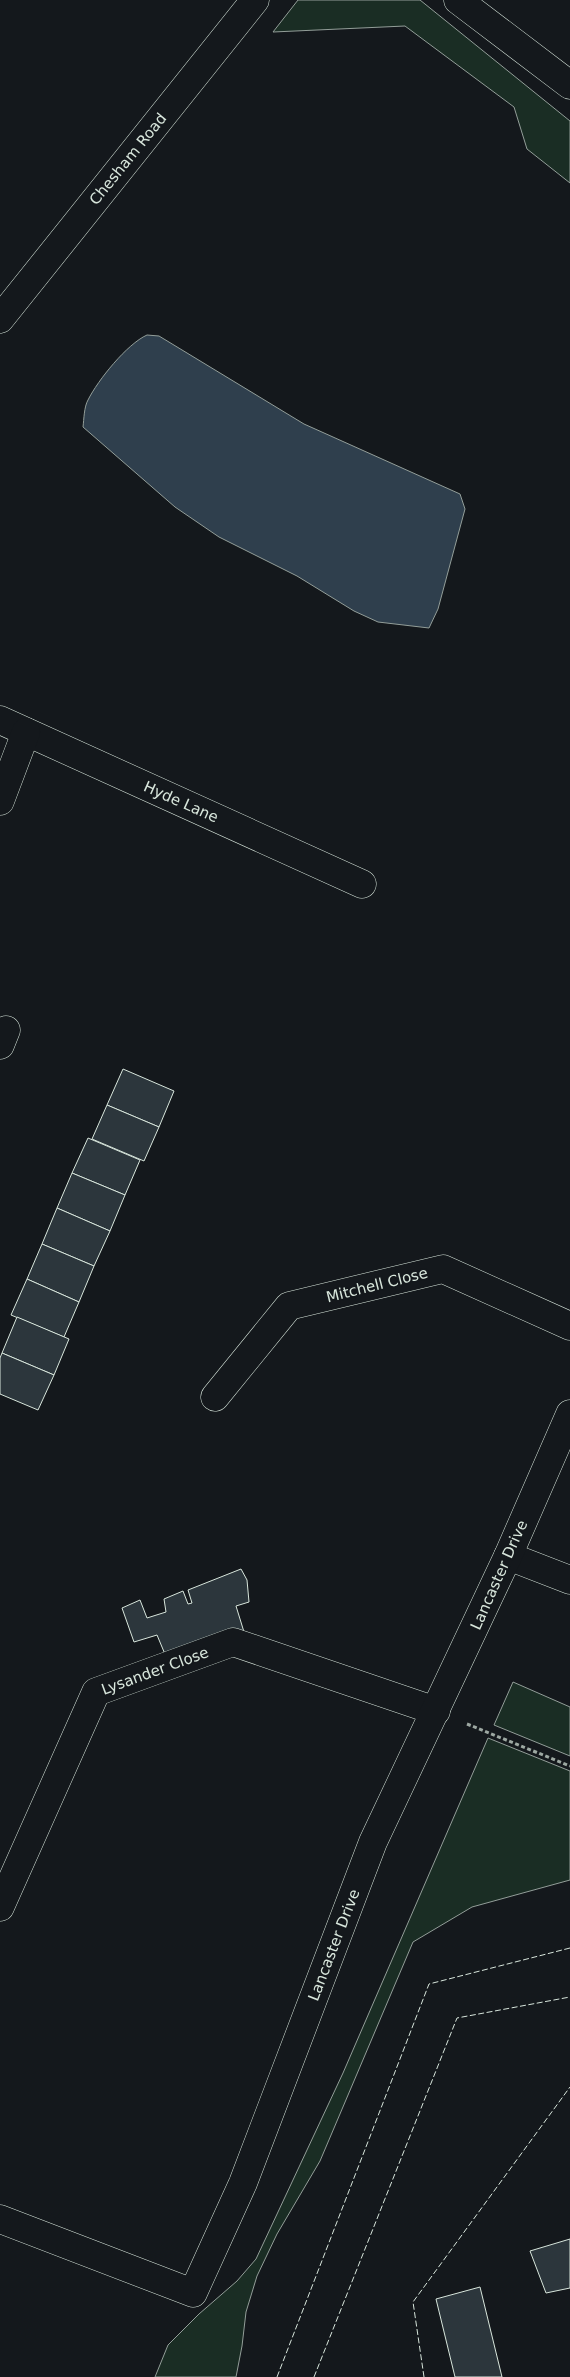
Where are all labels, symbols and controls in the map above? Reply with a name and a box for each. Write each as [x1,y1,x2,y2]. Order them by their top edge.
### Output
street label: Chesham Road [86,110,170,208]
street label: Hyde Lane [141,778,221,826]
street label: Mitchell Close [324,1264,430,1306]
street label: Lancaster Drive [467,1517,531,1633]
street label: Lysander Close [99,1643,211,1699]
street label: Lancaster Drive [304,1887,364,2003]

